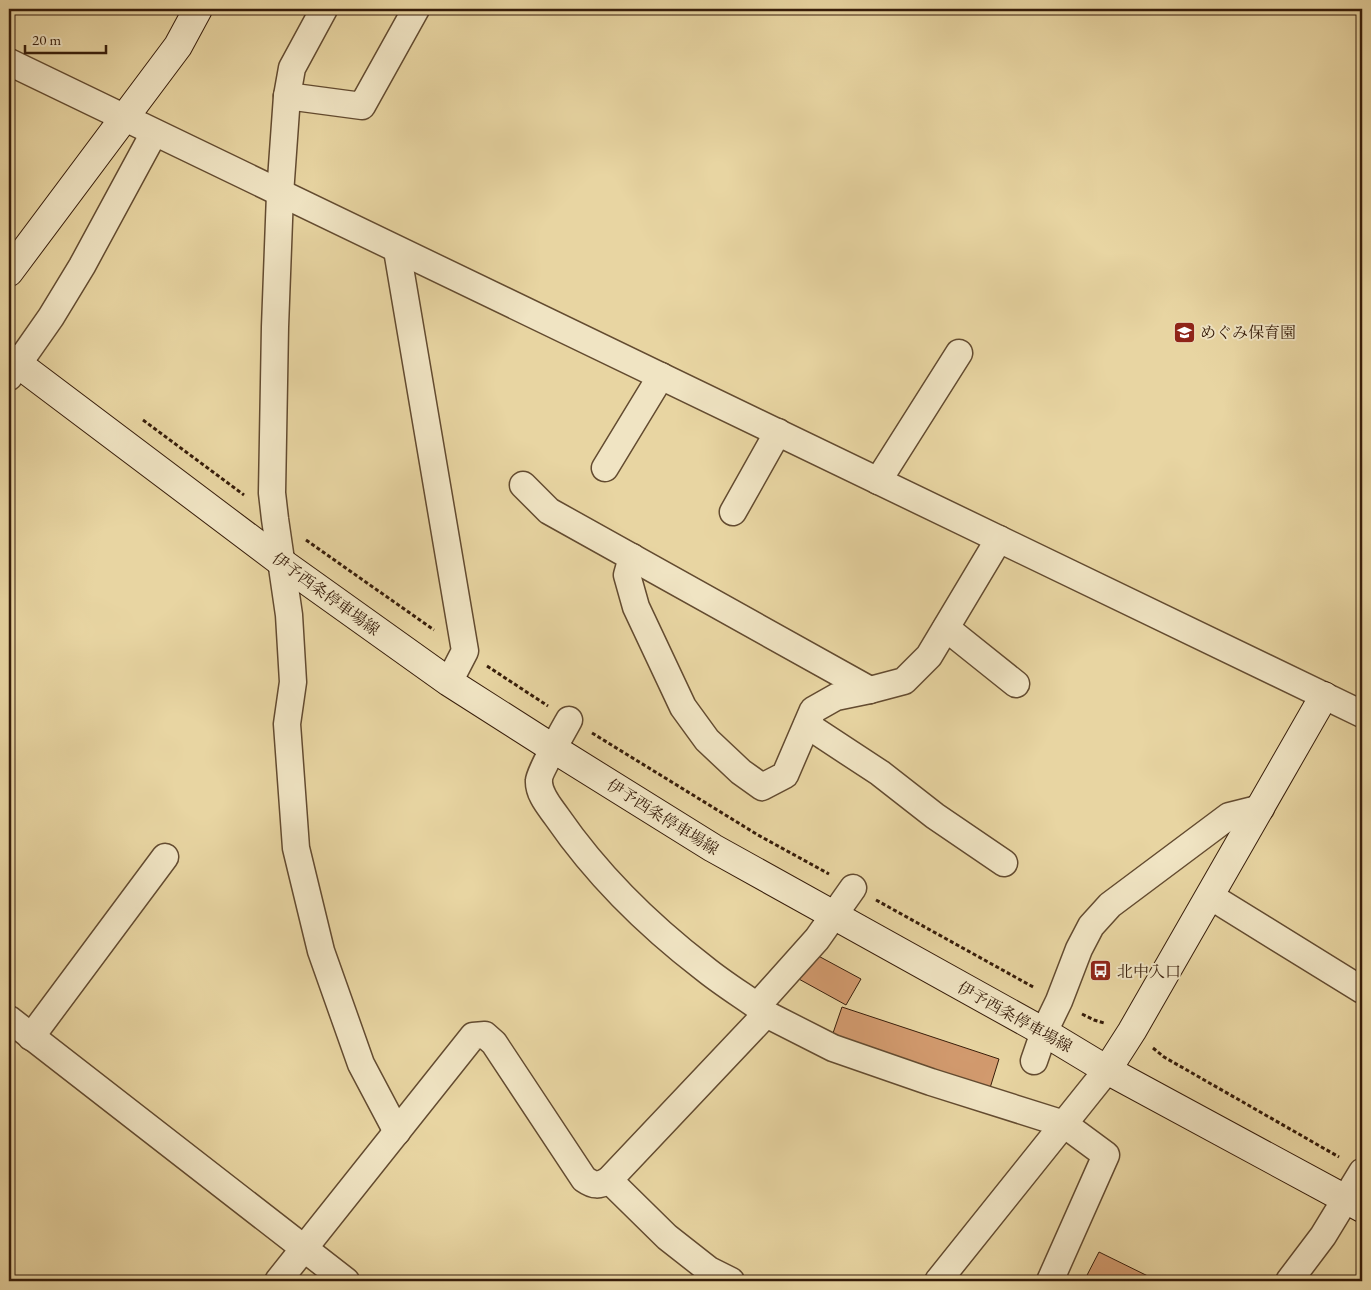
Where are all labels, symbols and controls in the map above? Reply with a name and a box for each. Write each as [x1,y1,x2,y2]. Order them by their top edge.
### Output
scale bar [25,22,106,54]
text: 20 m [32,30,61,49]
school or university icon: めぐみ保育園 [1172,320,1196,344]
place label: めぐみ保育園 [1200,322,1296,343]
street label: 伊予西条停車場線 [268,548,384,640]
street label: 伊予西条停車場線 [603,774,723,860]
bus stop icon: 北中入口 [1089,959,1113,983]
place label: 北中入口 [1117,961,1181,982]
street label: 伊予西条停車場線 [954,977,1076,1057]

